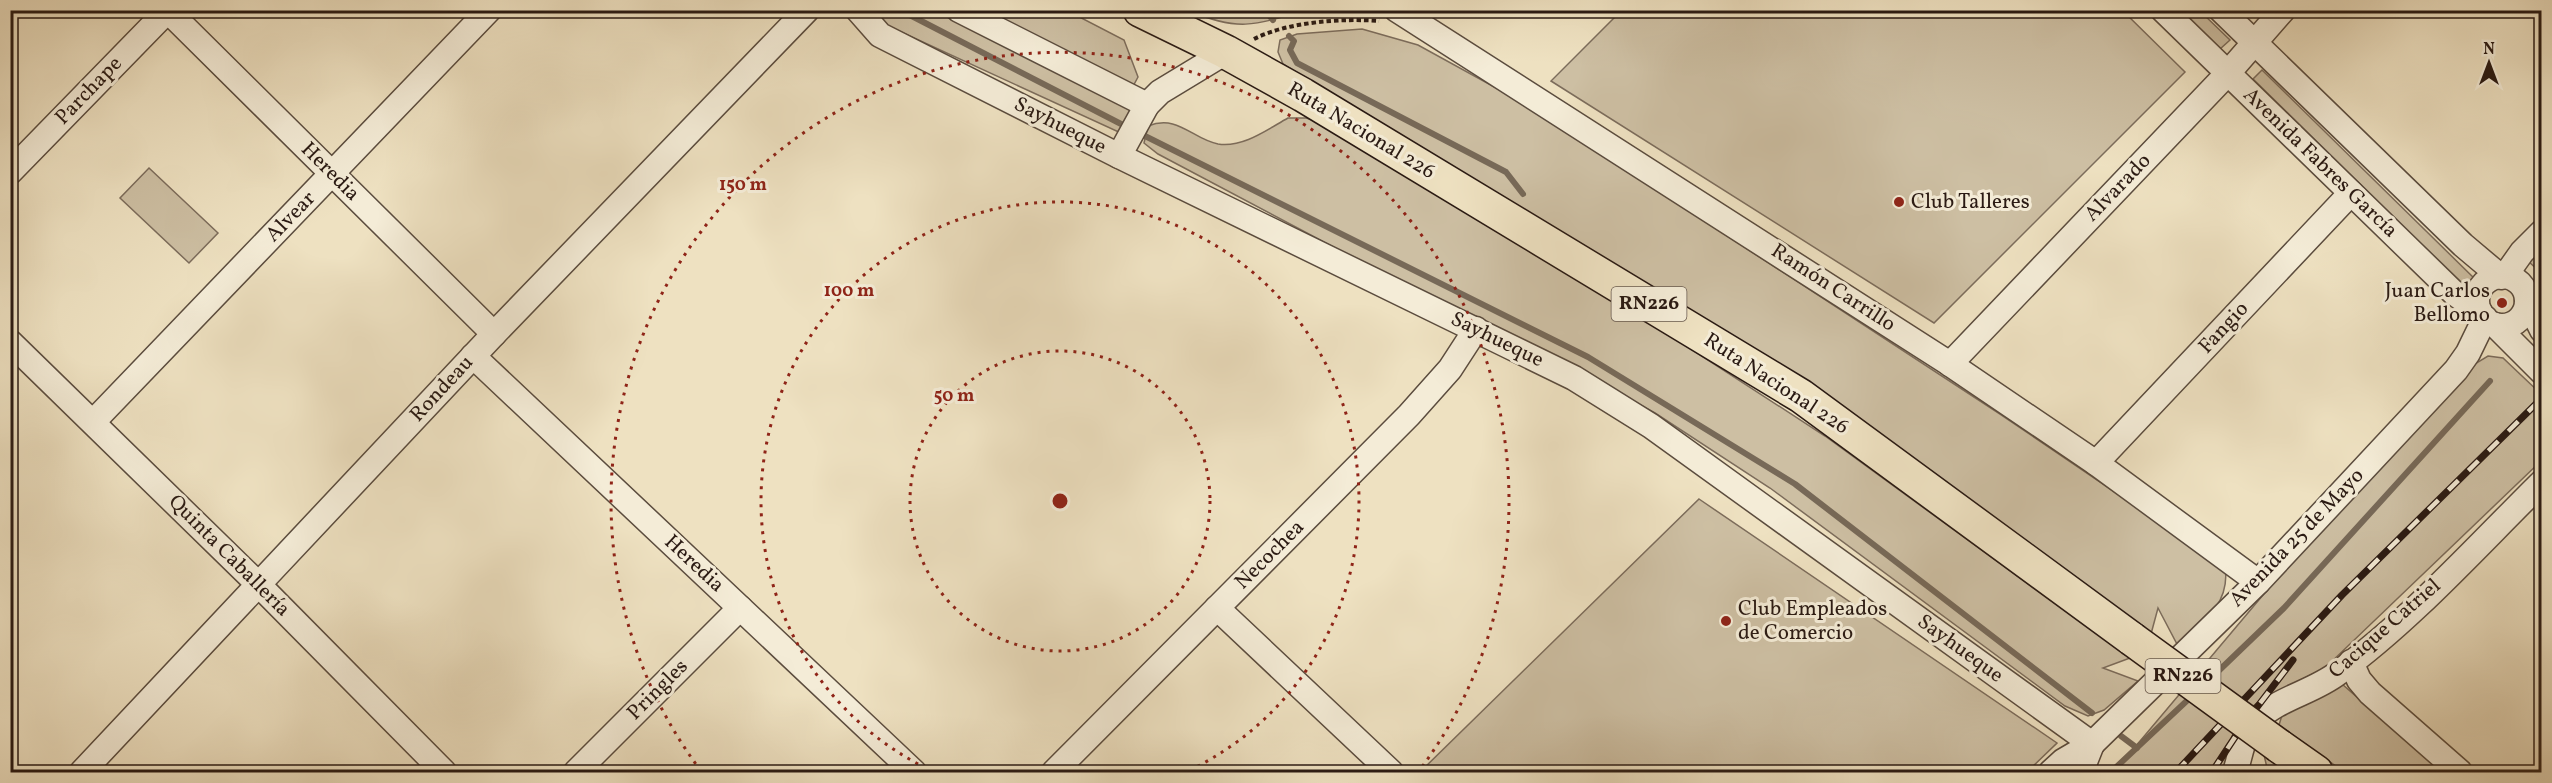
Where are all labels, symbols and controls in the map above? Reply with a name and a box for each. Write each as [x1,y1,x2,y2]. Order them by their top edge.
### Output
north arrow [2459,33,2519,93]
text: N [2483,39,2495,61]
street label: Parchape [49,50,129,132]
street label: Ruta Nacional 226 [1282,75,1440,187]
street label: Avenida Fabres García [2236,81,2404,245]
street label: Sayhueque [1009,90,1111,162]
street label: Heredia [294,136,366,208]
street label: Alvarado [2078,147,2158,229]
text: 150 m [719,173,767,198]
street label: Alvear [259,185,323,249]
place label: Club Talleres [1911,188,2030,217]
marker: Club Talleres [1892,195,1906,209]
street label: Ramón Carrillo [1765,237,1901,339]
place label: Juan Carlos Bellomo [2385,277,2490,330]
text: 100 m [824,279,874,304]
road number: RN226 [1612,287,1686,321]
street label: Fangio [2192,295,2256,361]
marker: Juan Carlos Bellomo [2495,296,2509,310]
street label: Sayhueque [1446,305,1548,375]
street label: Ruta Nacional 226 [1698,326,1854,442]
street label: Rondeau [404,349,480,429]
text: 50 m [934,384,974,409]
street label: Avenida 25 de Mayo [2223,462,2371,614]
street label: Quinta Caballería [161,488,297,624]
centre of rings [1050,491,1070,511]
street label: Necochea [1229,514,1311,596]
street label: Heredia [657,528,731,600]
street label: Cacique Catriel [2323,572,2447,686]
place label: Club Empleados de Comercio [1738,595,1887,648]
street label: Sayhueque [1911,608,2009,690]
marker: Club Empleados de Comercio [1719,614,1733,628]
street label: Pringles [621,653,695,727]
road number: RN226 [2146,659,2220,693]

